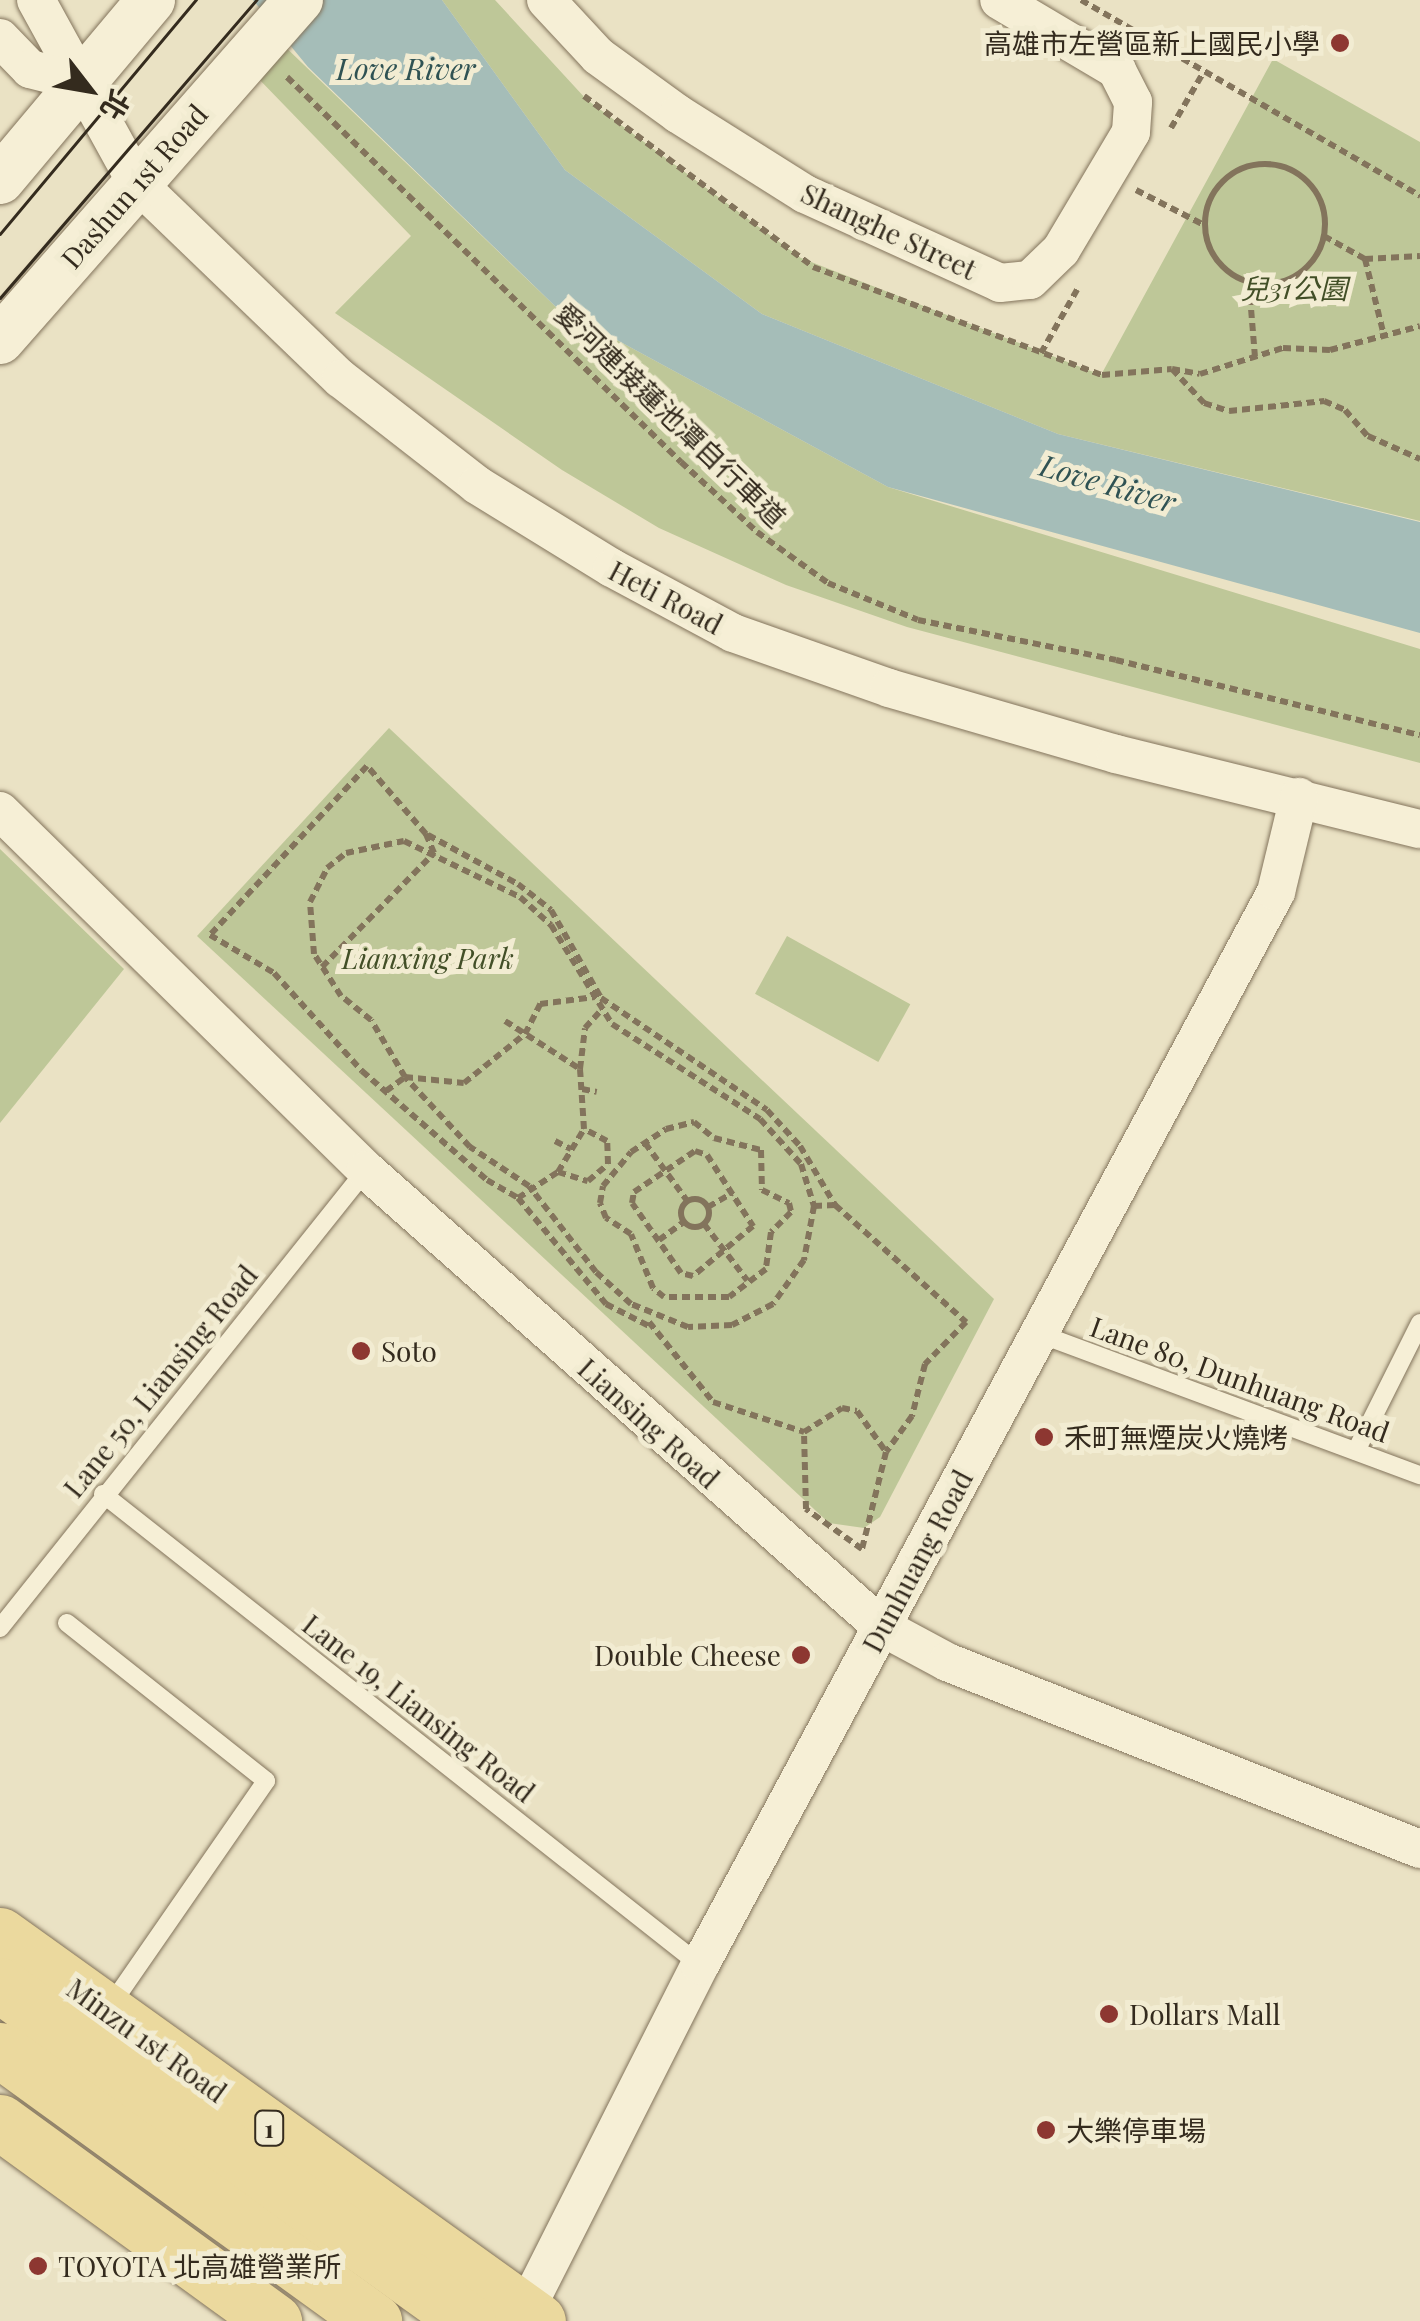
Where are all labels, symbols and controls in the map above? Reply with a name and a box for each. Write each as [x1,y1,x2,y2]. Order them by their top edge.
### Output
place label: 高雄市左營區新上國民小學 [984,26,1320,60]
marker: 高雄市左營區新上國民小學 [1329,32,1351,54]
north arrow [40,40,140,140]
water label: Love River [336,50,476,86]
text: 北 [93,84,139,127]
street label: Dashun 1st Road [54,97,214,275]
street label: Shanghe Street [796,176,982,286]
park label: 兒31公園 [1240,271,1348,305]
street label: 愛河連接蓮池潭自行車道 [549,296,793,534]
water label: Love River [1036,447,1180,519]
street label: Heti Road [604,553,728,641]
park label: Lianxing Park [342,941,514,975]
street label: Lane 50, Liansing Road [56,1258,264,1504]
street label: Lane 80, Dunhuang Road [1086,1309,1394,1449]
place label: Soto [381,1334,437,1368]
marker: Soto [350,1340,372,1362]
street label: Liansing Road [572,1351,726,1495]
place label: 禾町無煙炭火燒烤 [1064,1420,1288,1454]
marker: 禾町無煙炭火燒烤 [1033,1426,1055,1448]
street label: Dunhuang Road [855,1464,979,1658]
street label: Lane 19, Liansing Road [296,1607,542,1809]
place label: Double Cheese [594,1638,781,1672]
marker: Double Cheese [790,1644,812,1666]
street label: Minzu 1st Road [61,1971,233,2109]
place label: Dollars Mall [1129,1997,1280,2031]
marker: Dollars Mall [1098,2003,1120,2025]
road number: 1 [254,2108,284,2148]
place label: 大樂停車場 [1066,2113,1206,2147]
marker: 大樂停車場 [1035,2119,1057,2141]
place label: TOYOTA 北高雄營業所 [58,2249,341,2283]
marker: TOYOTA 北高雄營業所 [27,2255,49,2277]

